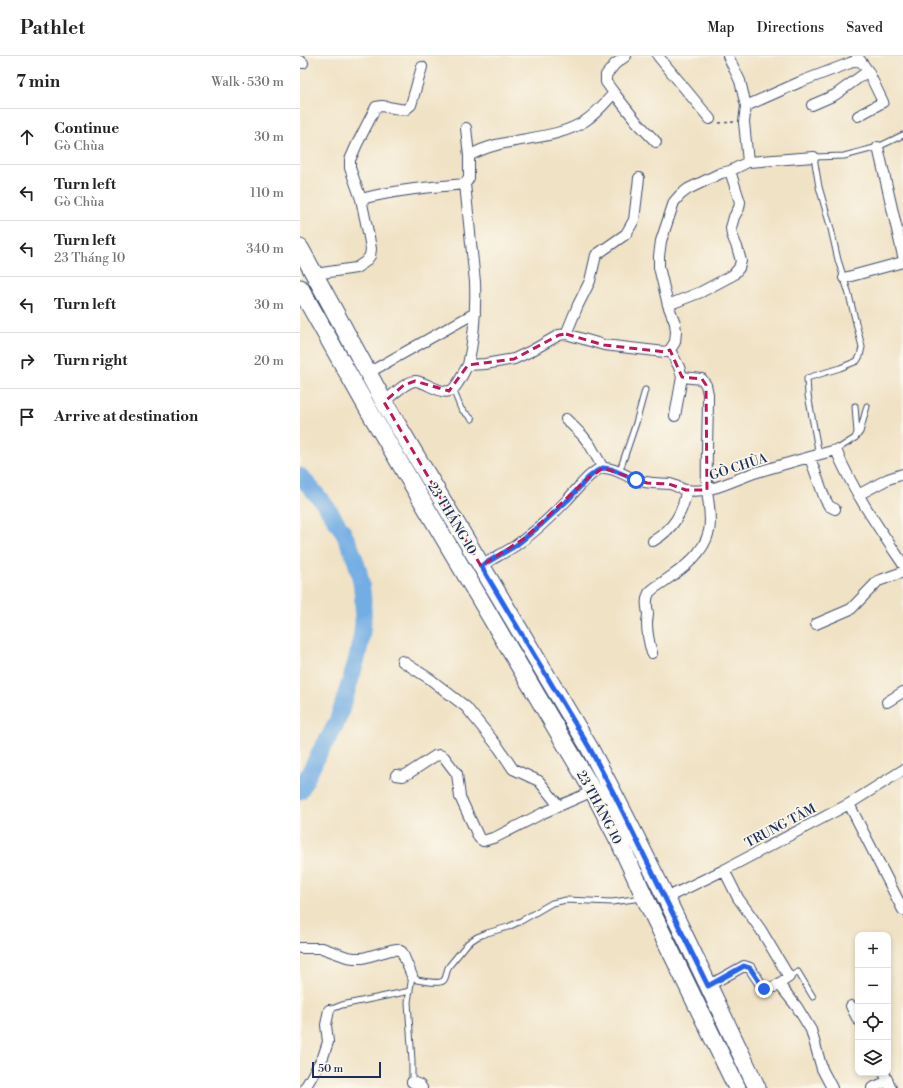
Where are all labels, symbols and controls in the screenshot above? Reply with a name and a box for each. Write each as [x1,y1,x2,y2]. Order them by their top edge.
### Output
text: Pathlet [20,16,85,40]
text: Map [707,19,735,37]
text: Directions [757,19,824,37]
text: Saved [846,19,883,37]
text: 7 min [16,71,60,93]
text: Walk · 530 m [211,74,284,90]
text: Continue [54,119,119,138]
icon: ahead [16,126,38,148]
text: 30 m [254,129,284,145]
text: Gò Chùa [54,138,104,154]
text: Turn left [54,175,116,194]
icon: left [16,182,38,204]
text: 110 m [250,185,284,201]
text: Gò Chùa [54,194,104,210]
text: Turn left [54,231,116,250]
icon: left [16,238,38,260]
text: 340 m [246,241,284,257]
text: 23 Tháng 10 [54,250,125,266]
icon: left [16,294,38,316]
text: Turn left [54,295,116,314]
text: 30 m [254,297,284,313]
icon: right [16,350,38,372]
text: Turn right [54,351,128,370]
text: 20 m [254,353,284,369]
icon: arrive [16,406,38,428]
text: Arrive at destination [54,407,198,426]
street label: GÒ CHÙA [707,449,770,484]
route start [627,471,645,489]
street label: 23 THÁNG 10 [424,479,481,558]
street label: 23 THÁNG 10 [573,767,626,847]
street label: TRUNG TÂM [742,799,819,851]
map controls [855,932,891,1076]
button: + [855,932,891,968]
button: − [855,968,891,1004]
route end [755,980,773,998]
button: locate [855,1004,891,1040]
button: layers [855,1040,891,1076]
scale bar [312,1060,381,1079]
text: 50 m [318,1062,343,1076]

